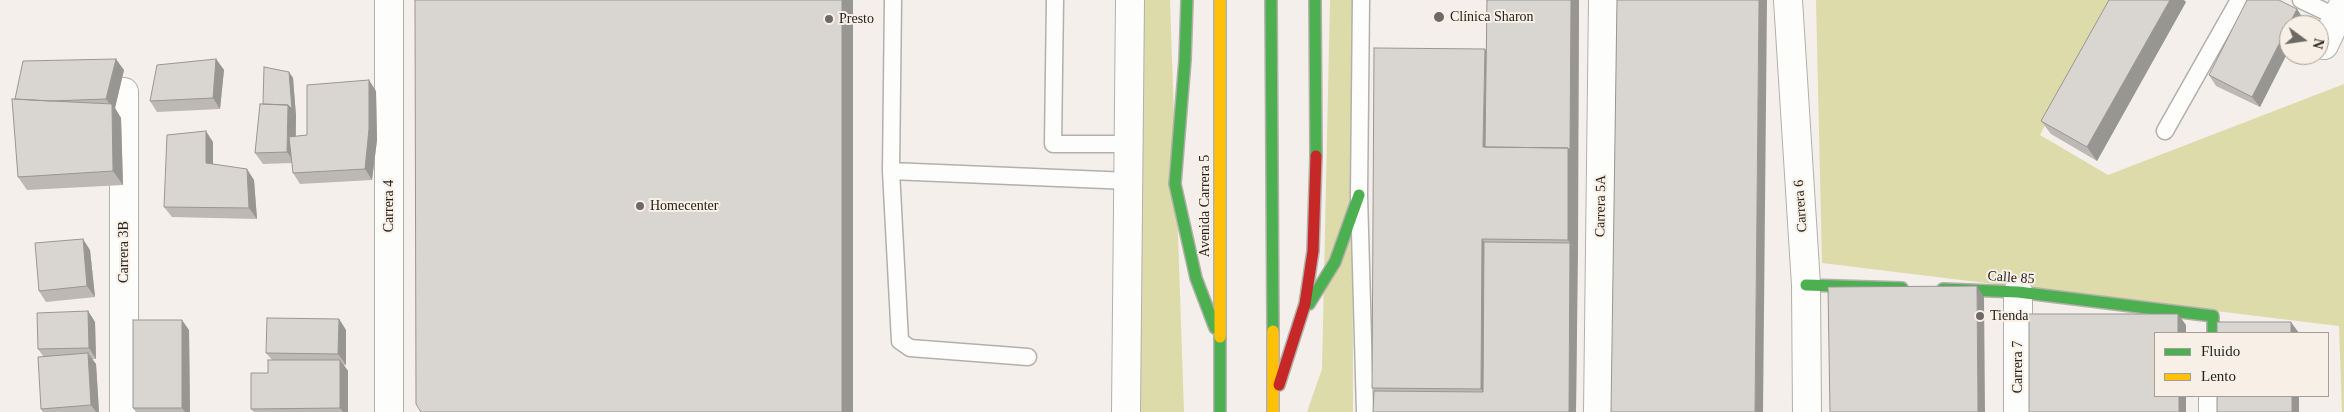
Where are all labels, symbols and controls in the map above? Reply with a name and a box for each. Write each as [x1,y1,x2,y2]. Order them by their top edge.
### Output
place label: Clínica Sharon [1450,9,1534,25]
marker: Clínica Sharon [1432,10,1446,24]
place label: Presto [839,11,874,27]
marker: Presto [823,13,835,25]
north arrow [2279,15,2329,65]
text: N [2310,37,2327,50]
street label: Avenida Carrera 5 [1197,155,1213,257]
street label: Carrera 5A [1592,175,1610,237]
street label: Carrera 6 [1791,179,1811,233]
street label: Carrera 4 [381,180,397,232]
place label: Homecenter [650,198,718,214]
marker: Homecenter [634,200,646,212]
street label: Carrera 3B [116,221,132,283]
street label: Calle 85 [1987,268,2035,288]
place label: Tienda [1990,308,2028,324]
marker: Tienda [1974,310,1986,322]
legend [2154,332,2329,397]
street label: Carrera 7 [2010,341,2026,393]
text: Fluido [2201,343,2240,359]
text: Lento [2201,368,2236,384]

